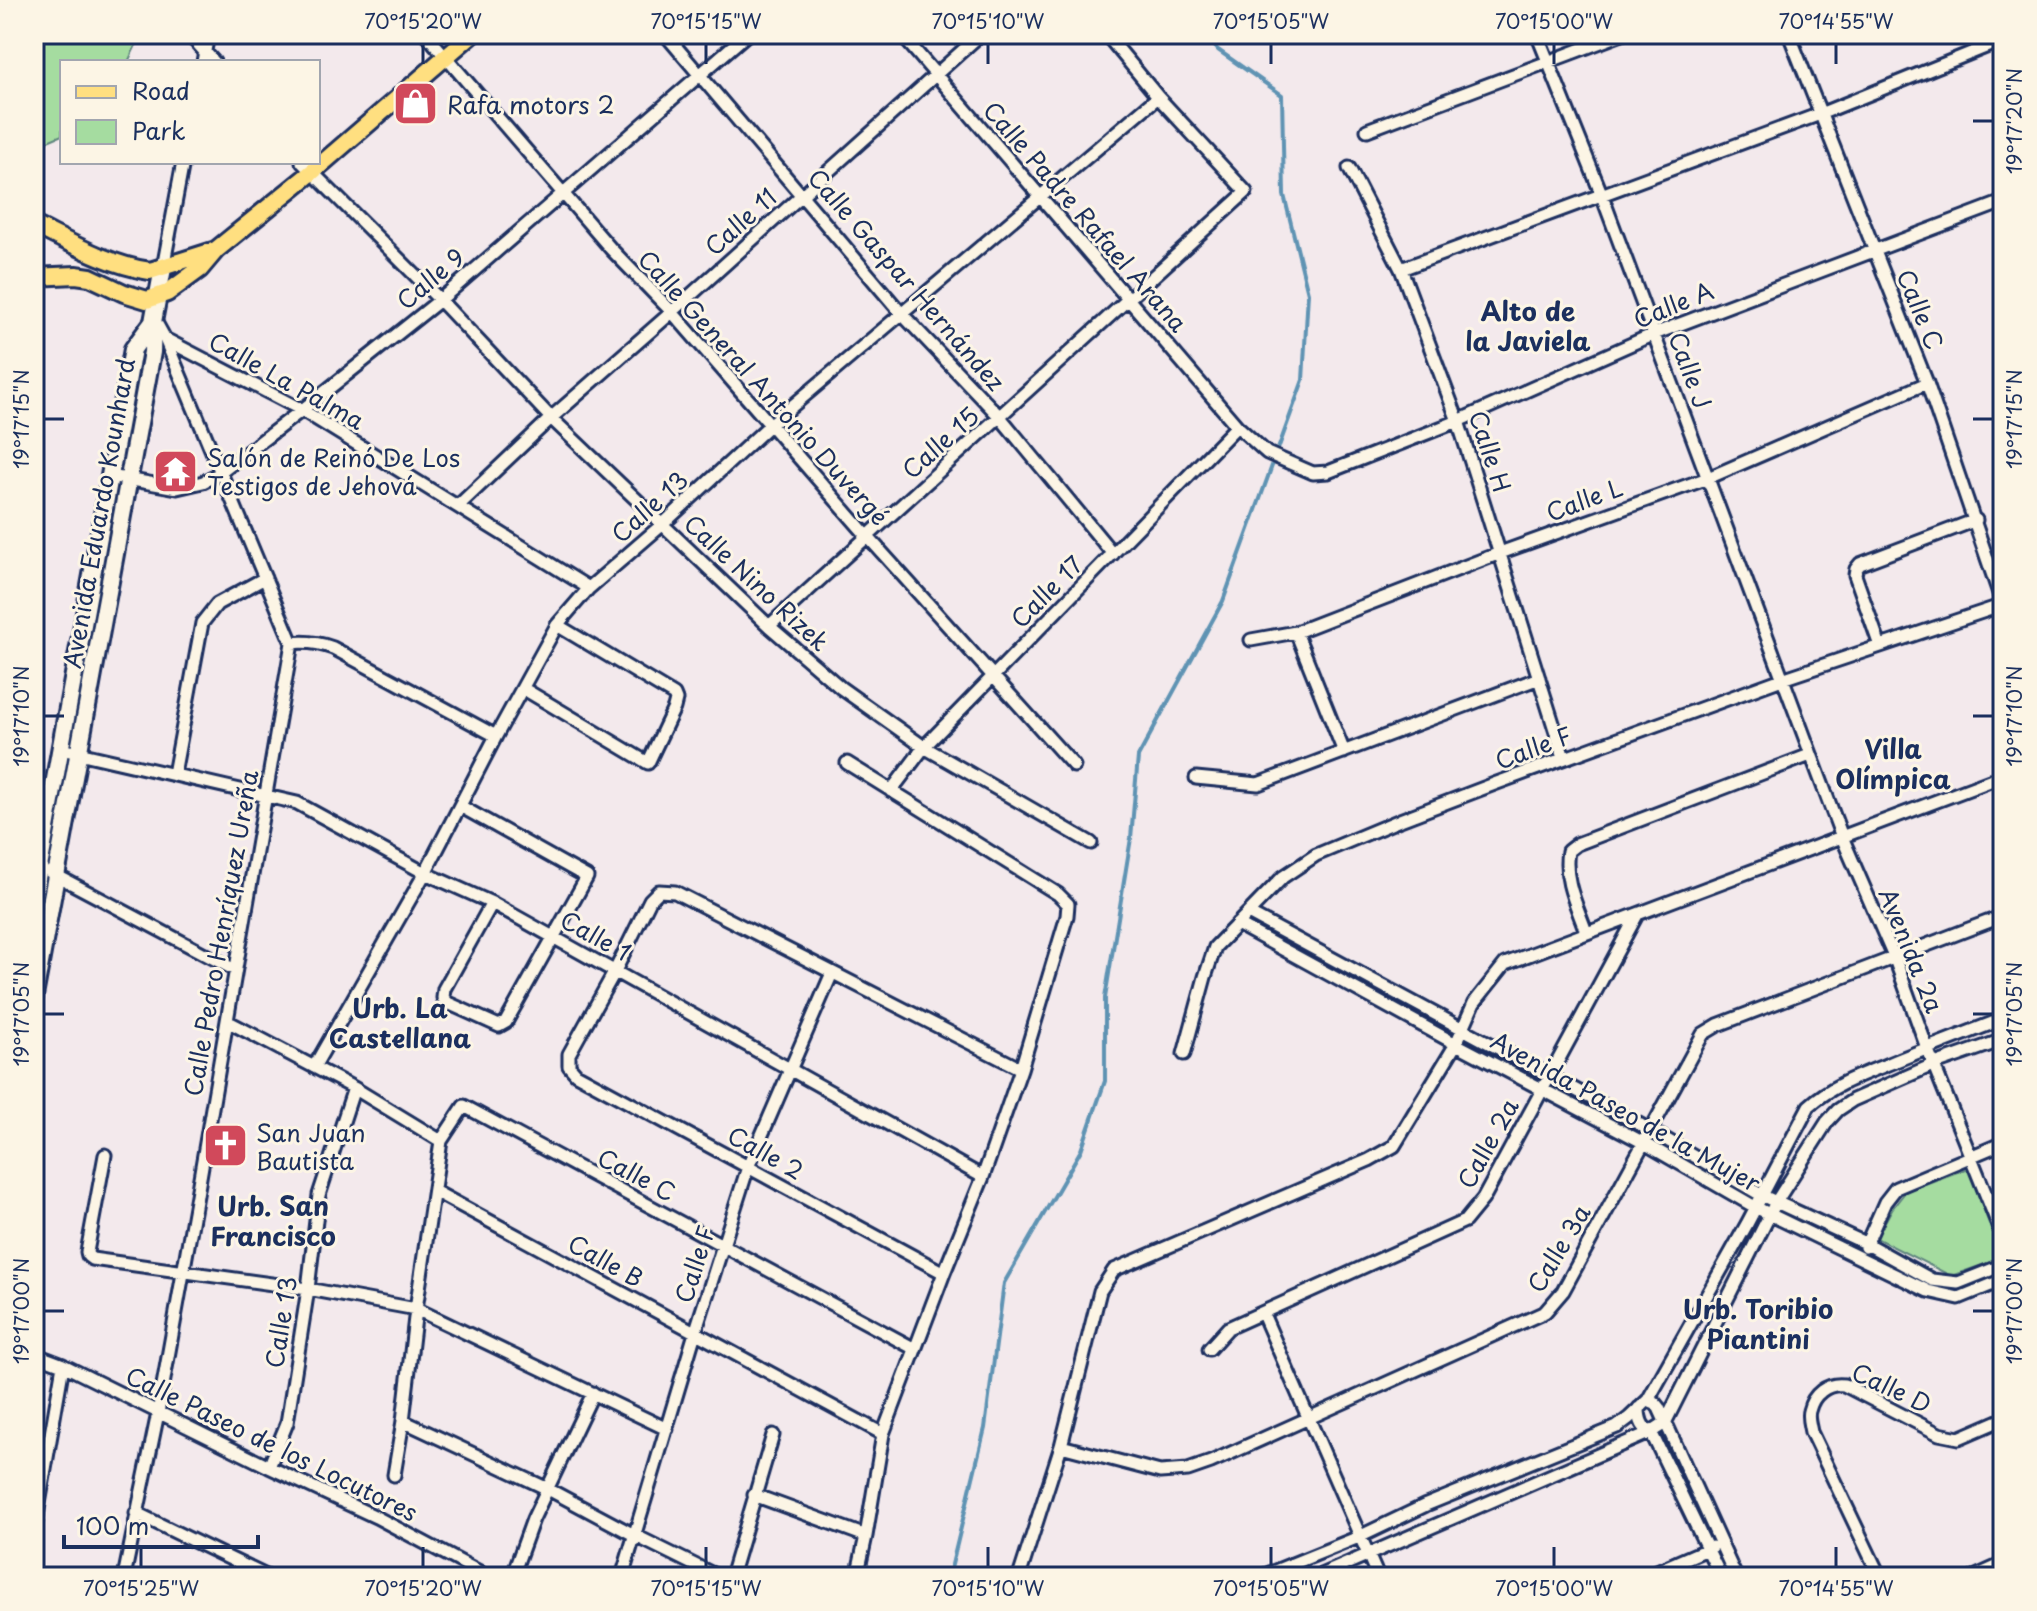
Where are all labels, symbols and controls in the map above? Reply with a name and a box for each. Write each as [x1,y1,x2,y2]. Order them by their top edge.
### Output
text: 70°15'20"W [364,6,482,36]
text: 70°15'15"W [650,6,762,36]
text: 70°15'10"W [932,6,1045,36]
text: 70°15'05"W [1213,6,1330,36]
text: 70°15'00"W [1495,6,1614,36]
text: 70°14'55"W [1779,6,1894,36]
legend [60,60,320,164]
text: 19°17'20"N [1999,68,2029,174]
text: Road [132,72,190,108]
shop icon: Rafa motors 2 [392,80,440,128]
place label: Rafa motors 2 [447,86,614,122]
street label: Calle Padre Rafael Arana [976,93,1197,339]
text: Park [132,112,186,148]
street label: Calle Gaspar Hernández [800,160,1014,398]
street label: Calle 11 [696,179,784,263]
street label: Calle 9 [388,239,472,317]
street label: Calle General Antonio Duvergé [630,241,898,533]
street label: Calle C [1889,263,1953,355]
street label: Calle A [1627,272,1719,336]
district label: Alto de la Javiela [1465,291,1591,360]
street label: Calle La Palma [203,322,371,438]
street label: Calle J [1660,326,1722,414]
street label: Avenida Eduardo Kounhard [53,355,143,671]
text: 19°17'15"N [6,369,36,469]
text: 19°17'15"N [1999,369,2029,469]
street label: Calle 15 [893,397,987,487]
street label: Calle H [1461,406,1521,496]
place label: Salón de Reinó De Los Testigos de Jehová [207,439,460,503]
temple icon: Salón de Reinó De Los Testigos de Jehová [152,447,200,495]
street label: Calle 13 [603,462,695,550]
street label: Calle L [1541,469,1627,529]
street label: Calle Nino Rizek [676,505,838,659]
street label: Calle 17 [1002,546,1091,635]
text: 19°17'10"N [6,665,36,767]
text: 19°17'10"N [1999,665,2029,767]
street label: Calle F [1490,716,1577,777]
district label: Villa Olímpica [1835,729,1951,798]
street label: Calle Pedro Henríquez Ureña [174,767,266,1099]
street label: Avenida 2a [1871,882,1953,1018]
street label: Calle 1 [554,901,638,969]
text: 19°17'05"N [6,962,36,1066]
text: 19°17'05"N [1999,962,2029,1066]
district label: Urb. La Castellana [329,988,471,1057]
street label: Avenida Paseo de la Mujer [1485,1022,1768,1201]
street label: Calle 2a [1447,1091,1527,1195]
place label: San Juan Bautista [256,1114,366,1178]
street label: Calle 2 [721,1116,811,1188]
church icon: San Juan Bautista [201,1122,249,1170]
street label: Calle C [592,1138,682,1210]
district label: Urb. San Francisco [210,1186,336,1255]
street label: Calle 3a [1518,1197,1598,1299]
street label: Calle F [665,1221,723,1307]
street label: Calle B [562,1225,650,1295]
text: 19°17'00"N [6,1258,36,1364]
text: 19°17'00"N [1999,1258,2029,1364]
street label: Calle 13 [255,1273,305,1371]
district label: Urb. Toribio Piantini [1683,1289,1833,1358]
street label: Calle D [1846,1353,1938,1421]
street label: Calle Paseo de los Locutores [120,1356,424,1530]
scale bar [64,1499,258,1549]
text: 100 m [76,1507,149,1543]
text: 70°15'25"W [83,1573,199,1603]
text: 70°15'20"W [364,1573,482,1603]
text: 70°15'15"W [650,1573,762,1603]
text: 70°15'10"W [932,1573,1045,1603]
text: 70°15'05"W [1213,1573,1330,1603]
text: 70°15'00"W [1495,1573,1614,1603]
text: 70°14'55"W [1779,1573,1894,1603]

